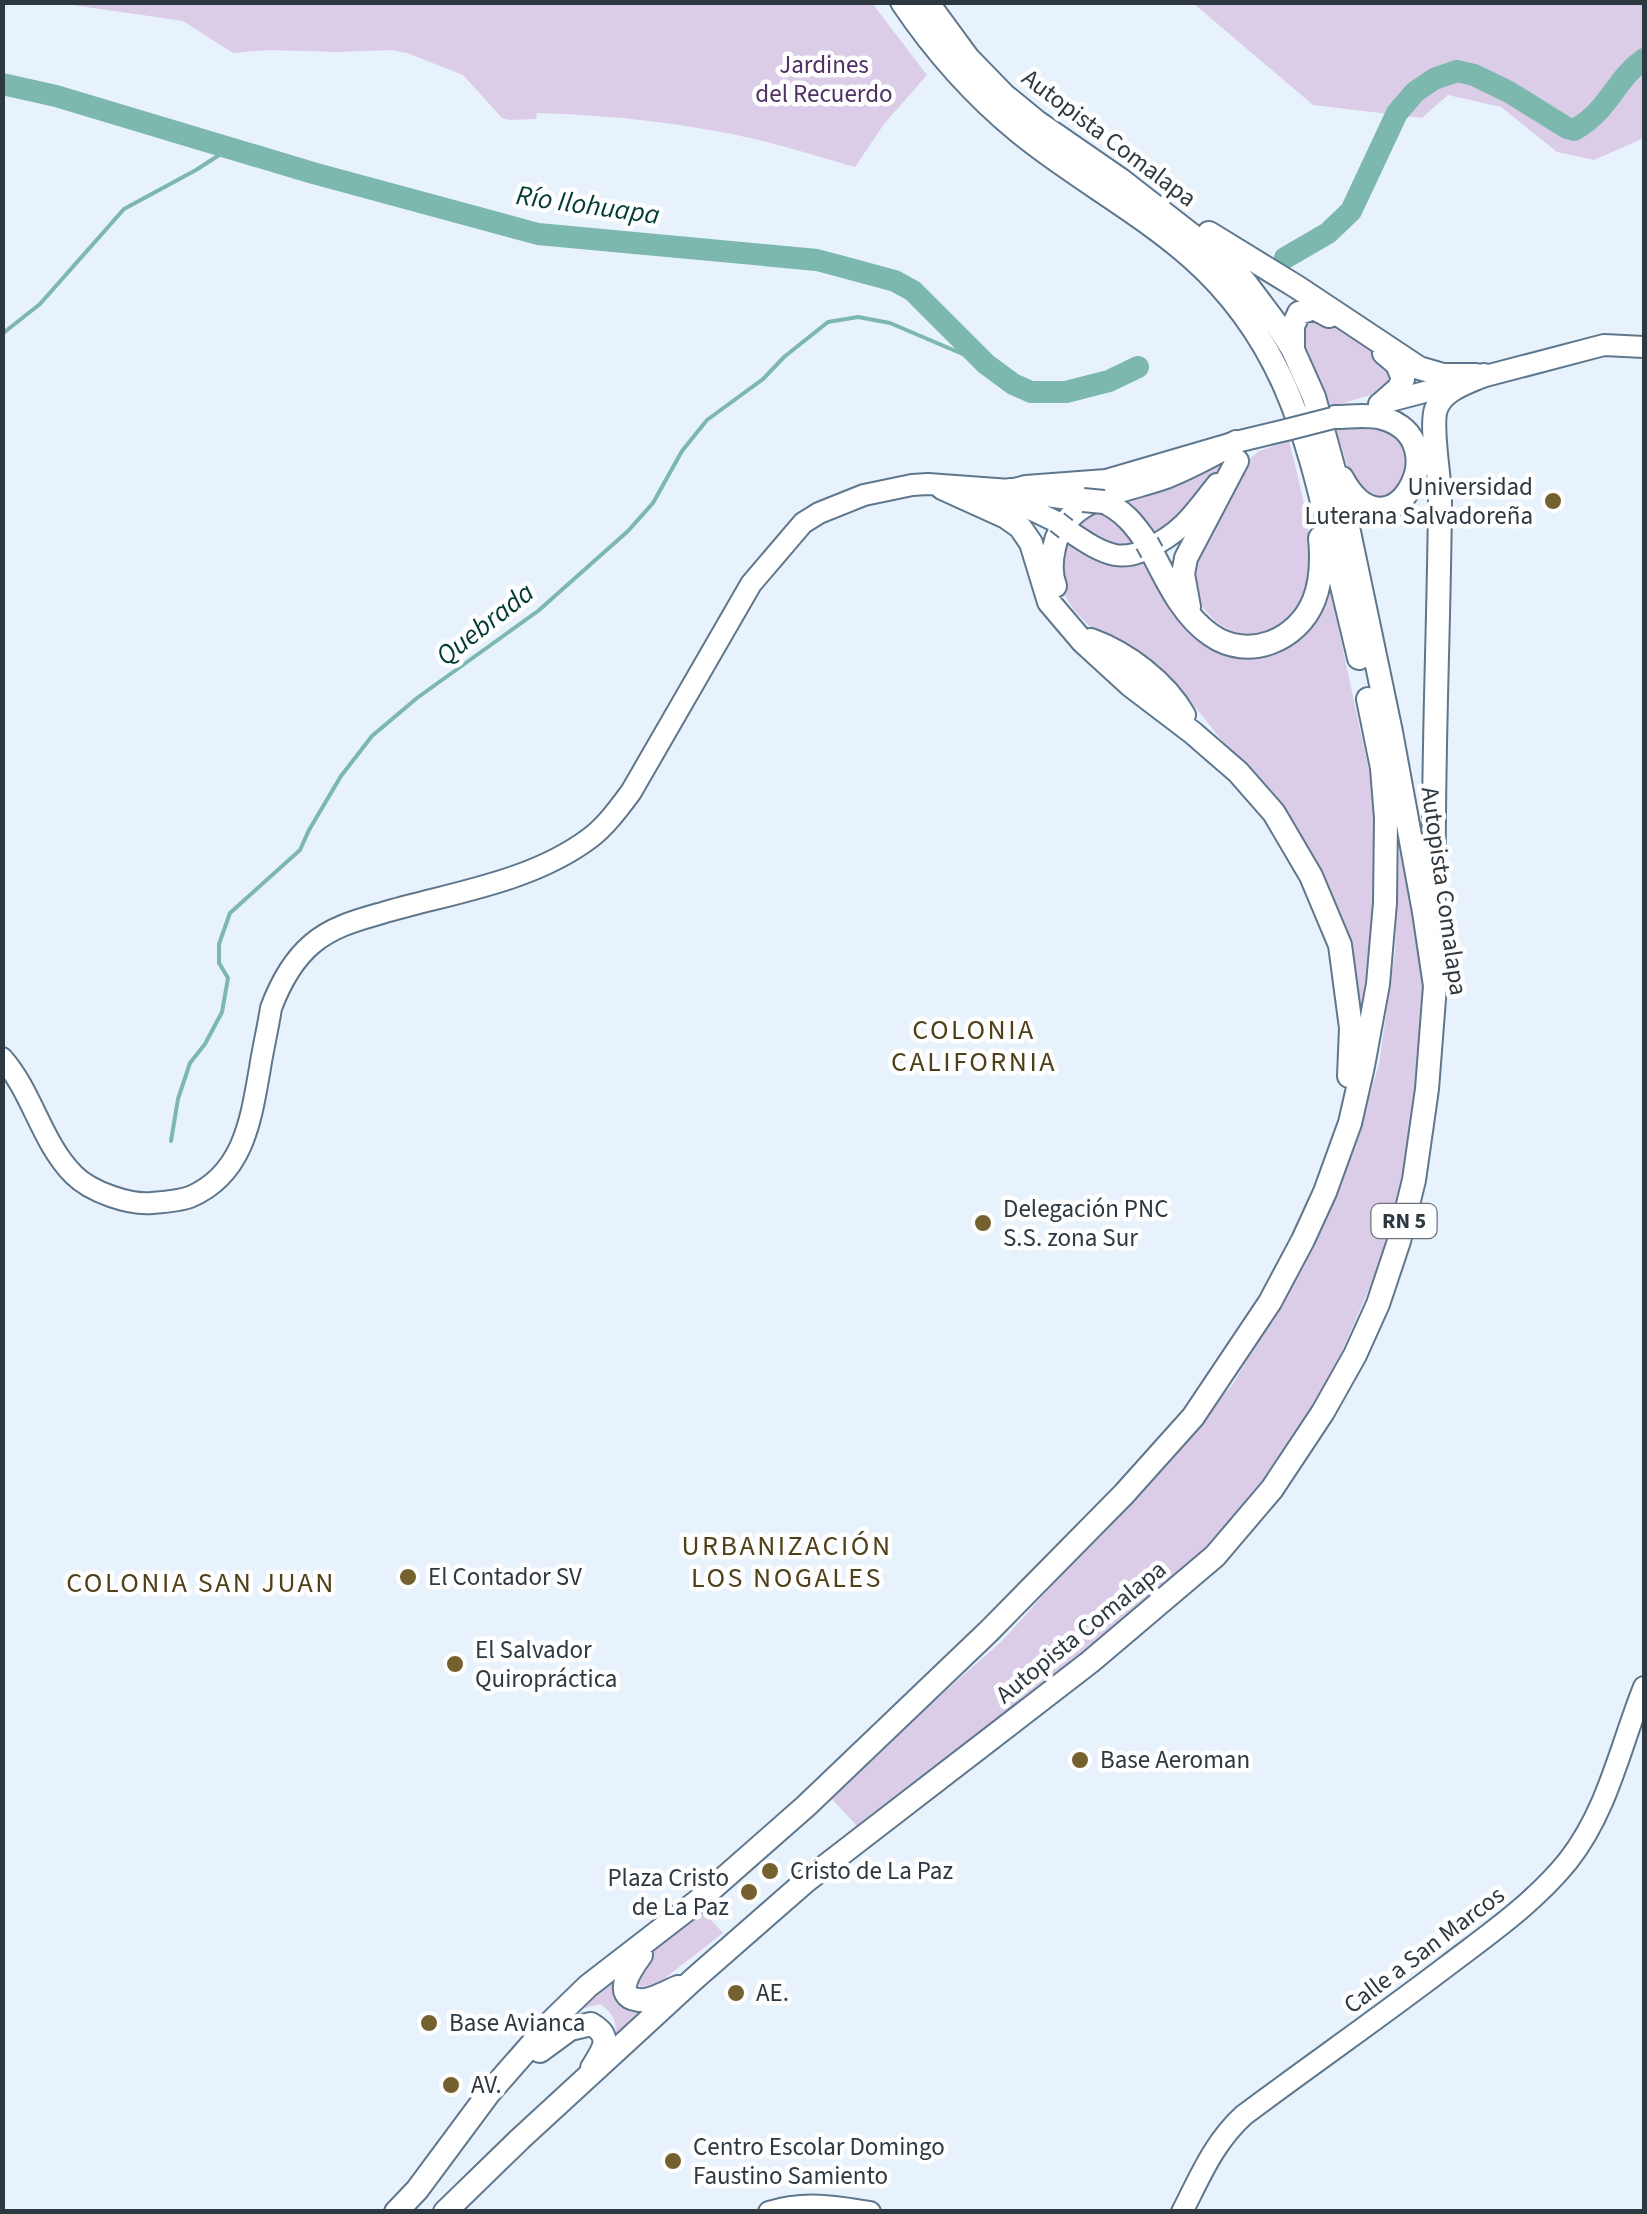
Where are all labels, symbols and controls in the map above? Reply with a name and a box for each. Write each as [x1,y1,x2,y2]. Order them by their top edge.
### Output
park label: Jardines del Recuerdo [755,47,893,112]
street label: Autopista Comalapa [1014,60,1204,216]
water label: Río Ilohuapa [514,175,662,235]
place label: Universidad Luterana Salvadoreña [1304,469,1533,534]
marker: Universidad Luterana Salvadoreña [1542,490,1564,512]
water label: Quebrada [427,573,543,675]
street label: Autopista Comalapa [1412,784,1476,998]
district label: COLONIA CALIFORNIA [891,1010,1057,1082]
place label: Delegación PNC S.S. zona Sur [1003,1191,1168,1256]
road number: RN 5 [1372,1204,1436,1238]
marker: Delegación PNC S.S. zona Sur [972,1212,994,1234]
district label: URBANIZACIÓN LOS NOGALES [681,1526,893,1598]
street label: Autopista Comalapa [988,1552,1174,1712]
place label: El Contador SV [428,1559,582,1595]
district label: COLONIA SAN JUAN [66,1563,336,1603]
marker: El Contador SV [397,1566,419,1588]
place label: El Salvador Quiropráctica [475,1632,617,1697]
marker: El Salvador Quiropráctica [444,1653,466,1675]
place label: Base Aeroman [1100,1742,1250,1778]
marker: Base Aeroman [1069,1749,1091,1771]
place label: Cristo de La Paz [790,1853,953,1889]
place label: Plaza Cristo de La Paz [607,1860,729,1925]
marker: Cristo de La Paz [759,1860,781,1882]
street label: Calle a San Marcos [1336,1877,1512,2023]
marker: Plaza Cristo de La Paz [738,1881,760,1903]
place label: AE. [756,1975,789,2011]
marker: AE. [725,1982,747,2004]
place label: Base Avianca [449,2005,585,2041]
marker: Base Avianca [418,2012,440,2034]
place label: AV. [471,2067,502,2103]
marker: AV. [440,2074,462,2096]
place label: Centro Escolar Domingo Faustino Samiento [693,2129,945,2194]
marker: Centro Escolar Domingo Faustino Samiento [662,2150,684,2172]

